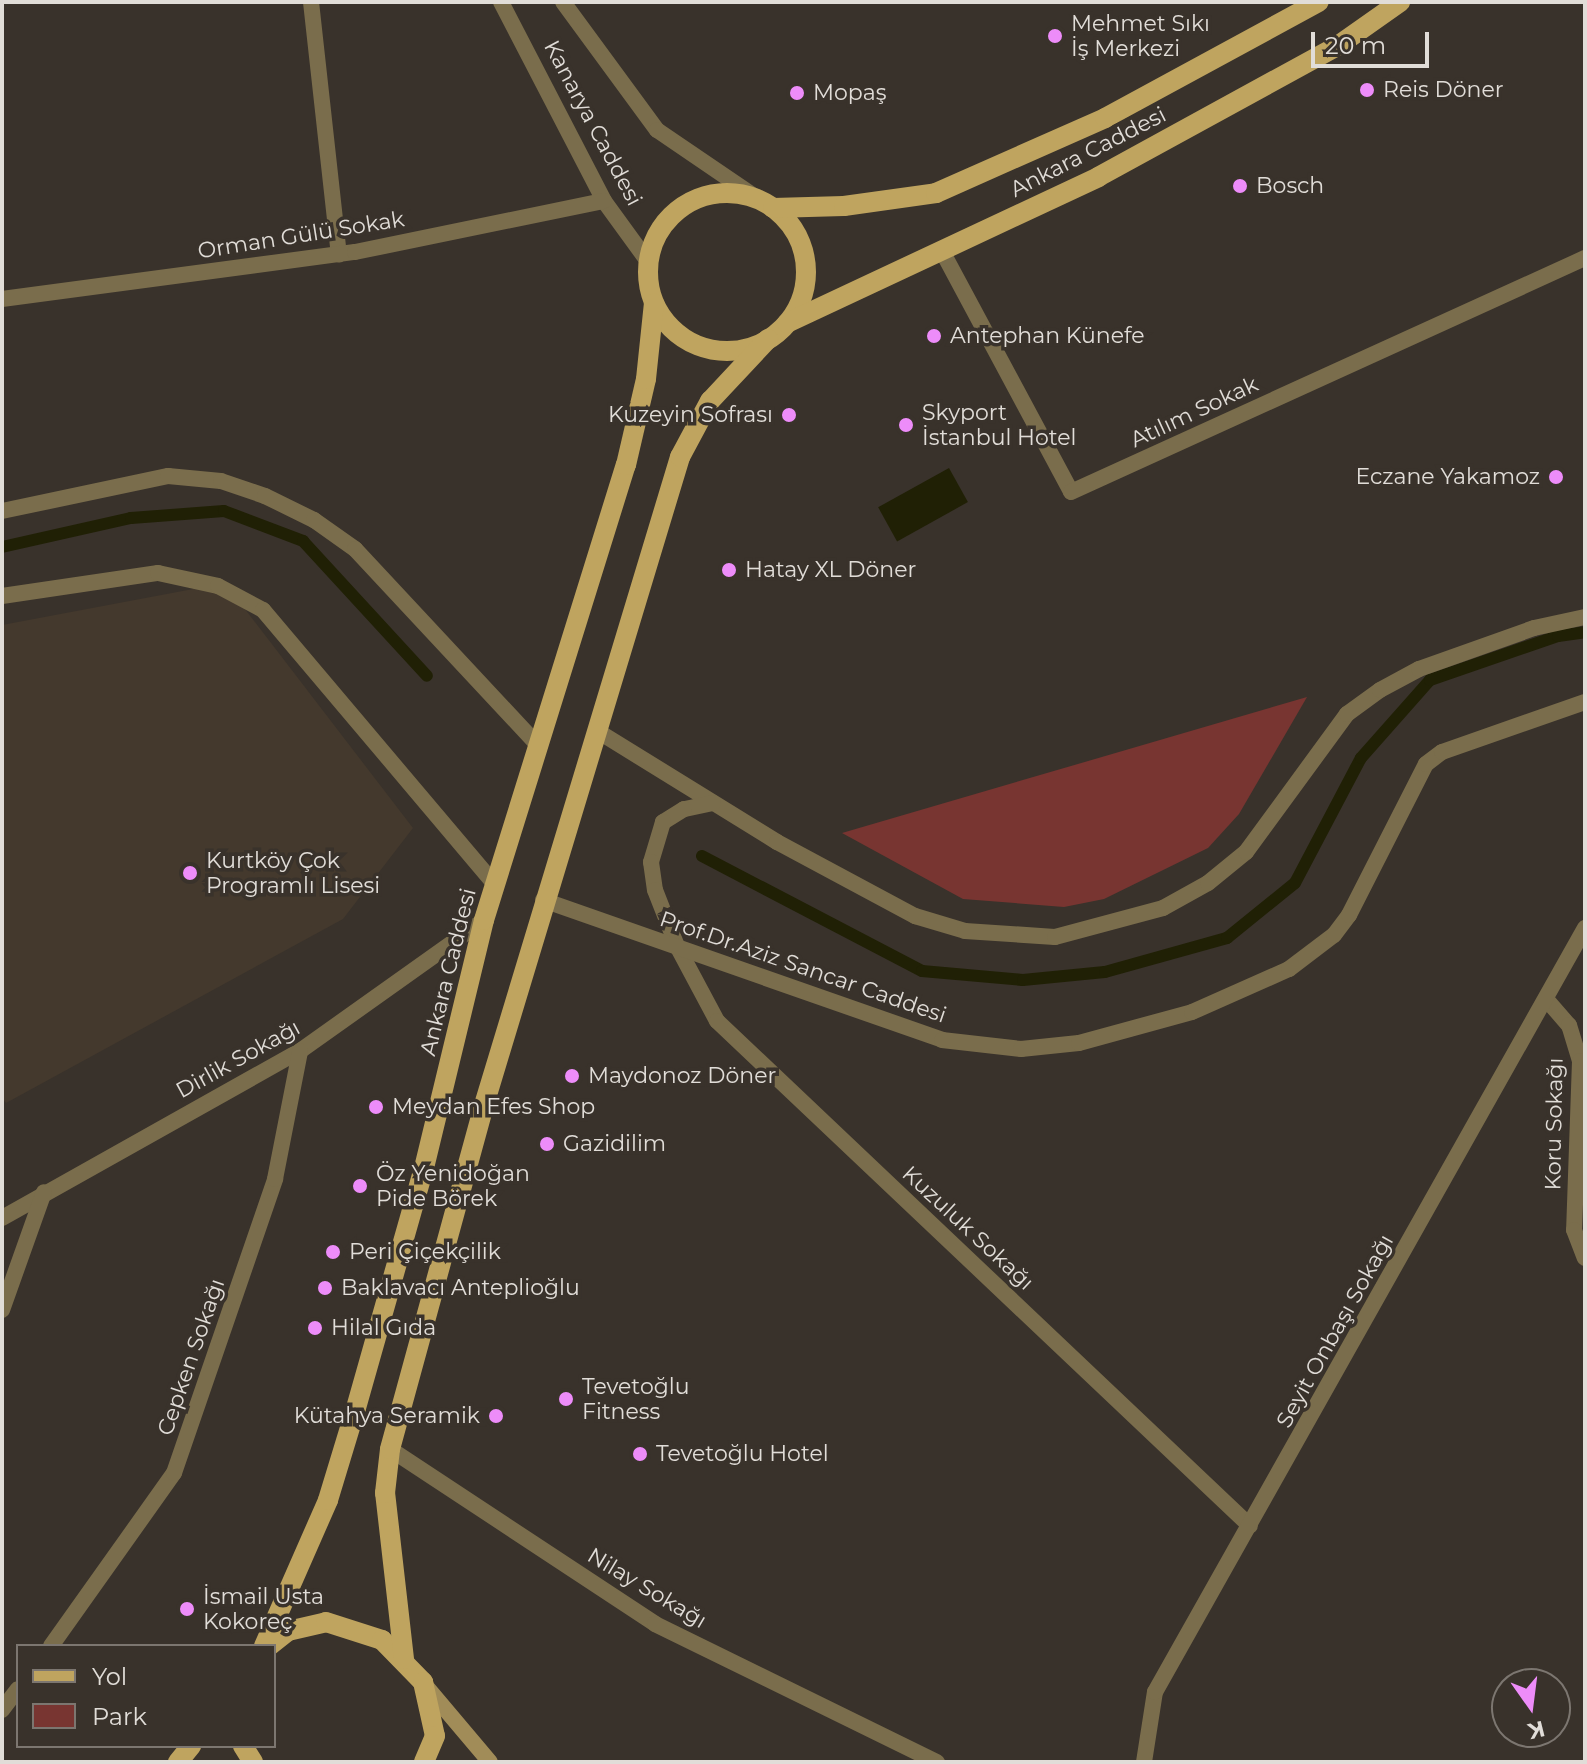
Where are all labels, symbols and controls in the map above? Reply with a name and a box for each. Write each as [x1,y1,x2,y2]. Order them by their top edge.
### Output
place label: Mehmet Sıkı İş Merkezi [1071,10,1210,62]
scale bar [1315,16,1433,66]
marker: Mehmet Sıkı İş Merkezi [1046,27,1064,45]
text: 20 m [1325,31,1386,60]
street label: Kanarya Caddesi [538,36,648,210]
place label: Reis Döner [1383,77,1504,103]
place label: Mopaş [813,80,886,106]
marker: Reis Döner [1358,81,1376,99]
marker: Mopaş [788,84,806,102]
street label: Ankara Caddesi [1006,101,1170,203]
place label: Bosch [1256,173,1324,199]
marker: Bosch [1231,177,1249,195]
street label: Orman Gülü Sokak [196,206,406,264]
place label: Antephan Künefe [950,323,1145,349]
marker: Antephan Künefe [925,327,943,345]
street label: Atılım Sokak [1126,371,1262,453]
place label: Skyport İstanbul Hotel [922,399,1077,450]
place label: Kuzeyin Sofrası [608,402,773,428]
marker: Kuzeyin Sofrası [780,406,798,424]
marker: Skyport İstanbul Hotel [897,416,915,434]
place label: Eczane Yakamoz [1355,464,1540,490]
marker: Eczane Yakamoz [1547,468,1565,486]
place label: Hatay XL Döner [745,557,916,583]
marker: Hatay XL Döner [720,561,738,579]
place label: Kurtköy Çok Programlı Lisesi [206,847,380,898]
marker: Kurtköy Çok Programlı Lisesi [181,864,199,882]
street label: Ankara Caddesi [414,886,482,1058]
street label: Prof.Dr.Aziz Sancar Caddesi [656,905,950,1029]
street label: Dirlik Sokağı [171,1014,305,1104]
street label: Koru Sokağı [1540,1058,1568,1190]
place label: Maydonoz Döner [588,1063,776,1089]
marker: Maydonoz Döner [563,1067,581,1085]
place label: Meydan Efes Shop [392,1094,595,1120]
marker: Meydan Efes Shop [367,1098,385,1116]
place label: Gazidilim [563,1131,666,1157]
marker: Gazidilim [538,1135,556,1153]
place label: Öz Yenidoğan Pide Börek [376,1160,530,1212]
street label: Kuzuluk Sokağı [897,1160,1039,1296]
marker: Öz Yenidoğan Pide Börek [351,1177,369,1195]
street label: Seyit Onbaşı Sokağı [1271,1230,1399,1432]
place label: Peri Çiçekçilik [349,1239,501,1265]
marker: Peri Çiçekçilik [324,1243,342,1261]
street label: Cepken Sokağı [152,1275,230,1439]
place label: Baklavacı Anteplioğlu [341,1275,580,1301]
marker: Baklavacı Anteplioğlu [316,1279,334,1297]
place label: Hilal Gıda [331,1315,436,1341]
marker: Hilal Gıda [306,1319,324,1337]
place label: Tevetoğlu Fitness [582,1373,689,1424]
marker: Tevetoğlu Fitness [557,1390,575,1408]
place label: Kütahya Seramik [294,1403,480,1429]
marker: Kütahya Seramik [487,1407,505,1425]
place label: Tevetoğlu Hotel [656,1441,829,1467]
marker: Tevetoğlu Hotel [631,1445,649,1463]
street label: Nilay Sokağı [583,1542,711,1634]
place label: İsmail Usta Kokoreç [203,1583,324,1634]
marker: İsmail Usta Kokoreç [178,1600,196,1618]
legend [16,1644,276,1748]
text: Yol [92,1662,127,1691]
north arrow [1491,1668,1571,1748]
text: Park [92,1702,147,1731]
text: K [1525,1715,1548,1745]

